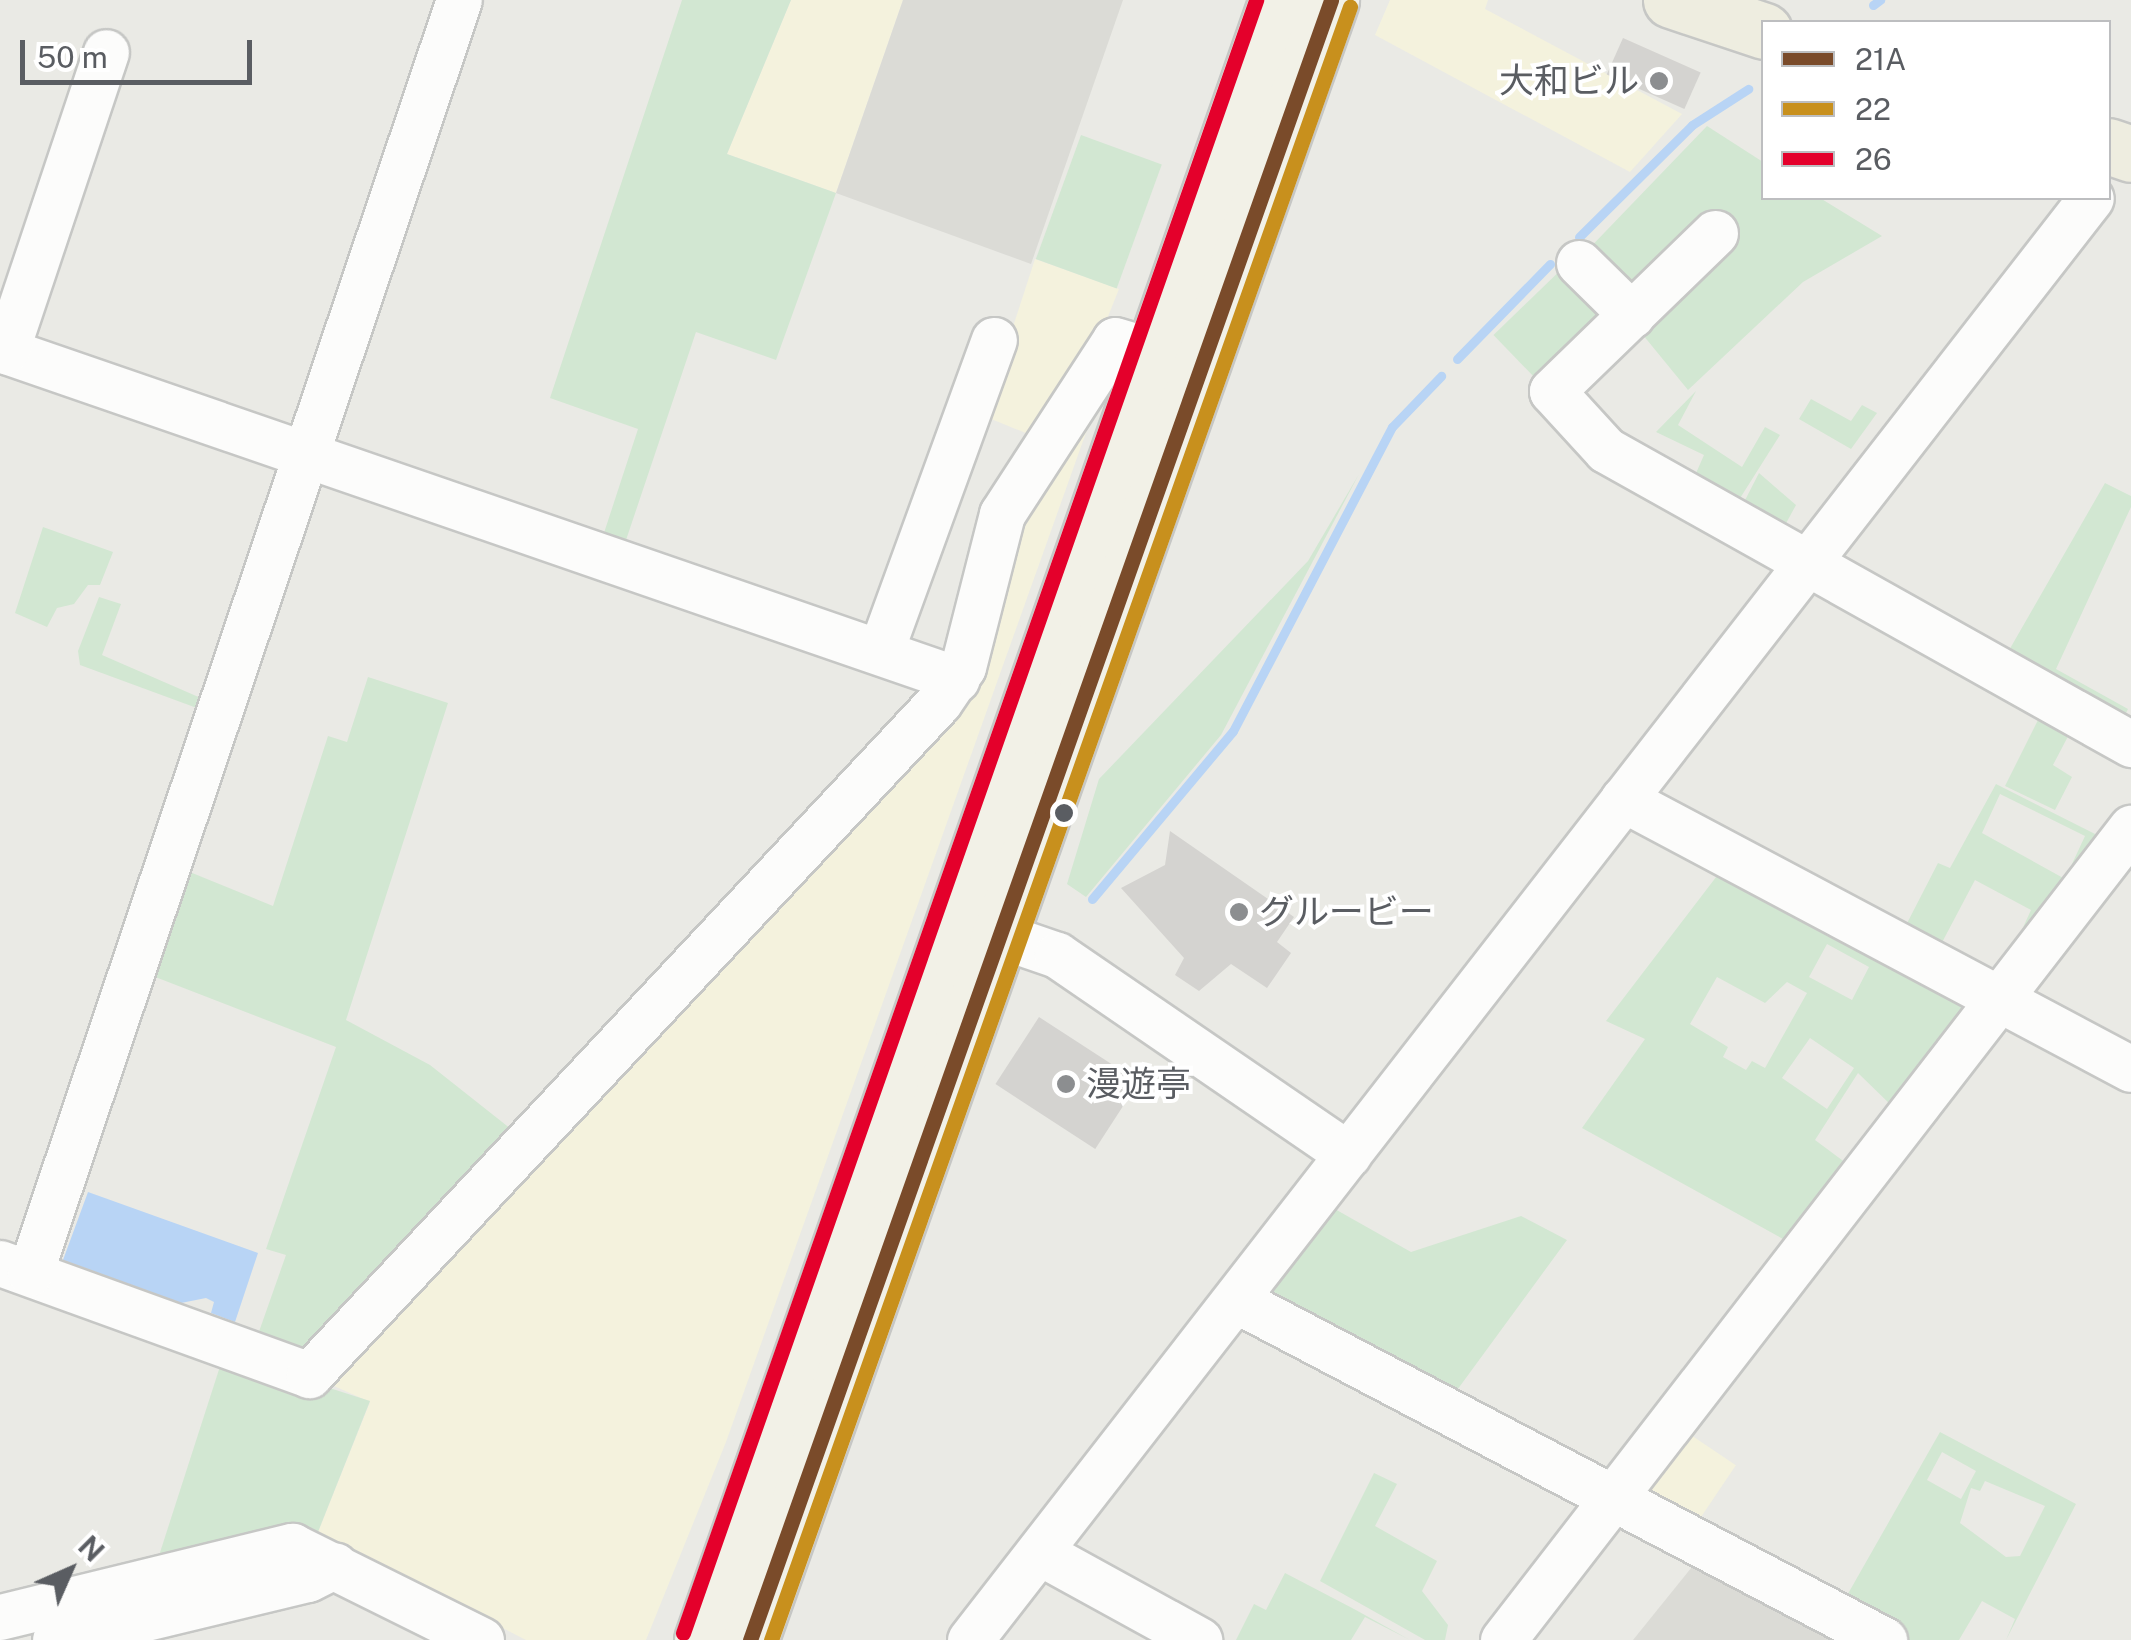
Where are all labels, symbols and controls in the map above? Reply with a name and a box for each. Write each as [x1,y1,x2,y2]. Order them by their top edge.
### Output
scale bar [25,20,258,82]
legend [1761,20,2111,200]
text: 50 m [37,39,108,75]
text: 21A [1855,41,1906,77]
place label: 大和ビル [1499,60,1639,102]
marker: 大和ビル [1648,70,1670,92]
text: 22 [1855,91,1891,127]
text: 26 [1855,141,1892,177]
unlabelled marker [1054,803,1074,823]
place label: グルービー [1259,891,1434,933]
marker: グルービー [1228,901,1250,923]
place label: 漫遊亭 [1086,1063,1191,1105]
marker: 漫遊亭 [1055,1073,1077,1095]
north arrow [20,1520,120,1620]
text: N [72,1529,111,1568]

